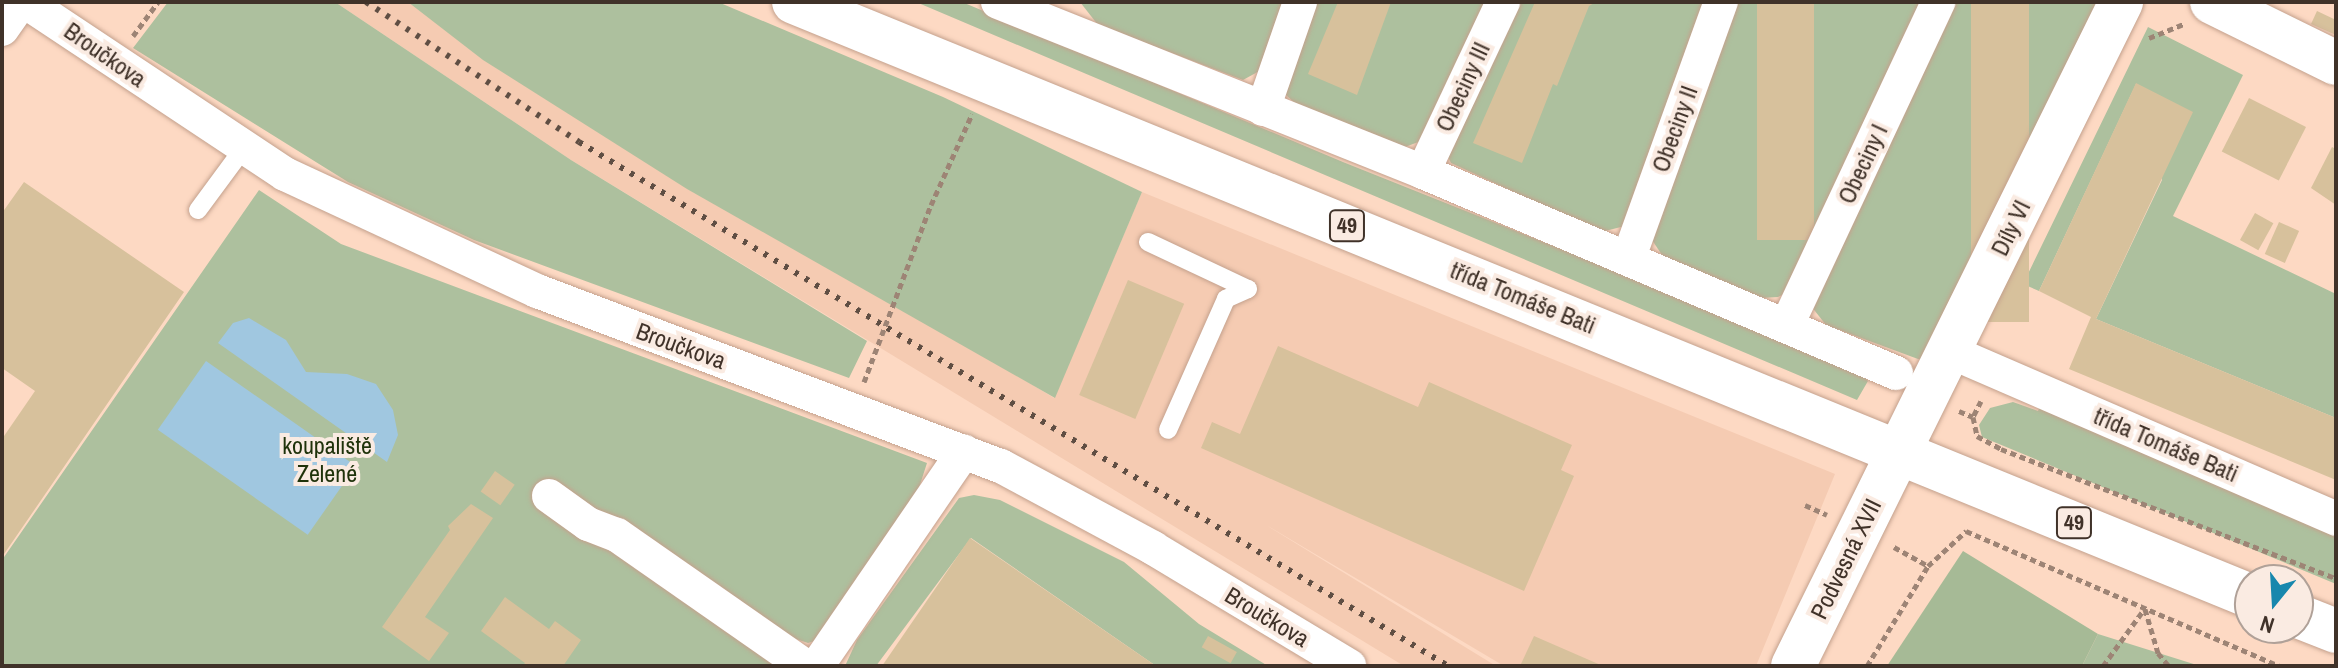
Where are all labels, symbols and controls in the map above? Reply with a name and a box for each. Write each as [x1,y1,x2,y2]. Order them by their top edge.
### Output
street label: Broučkova [59,17,151,93]
street label: Obeciny III [1430,38,1496,136]
street label: Obeciny II [1646,82,1704,176]
street label: Obeciny I [1832,120,1894,208]
street label: Díly VI [1985,196,2037,260]
road number: 49 [1327,208,1367,244]
street label: třída Tomáše Bati [1446,256,1600,340]
street label: Broučkova [632,317,730,375]
street label: třída Tomáše Bati [2089,402,2243,488]
park label: koupaliště Zelené [282,432,372,488]
street label: Podvesná XVII [1805,494,1887,624]
road number: 49 [2054,505,2094,541]
north arrow [2234,564,2314,644]
street label: Broučkova [1220,581,1314,653]
text: N [2256,609,2278,641]

